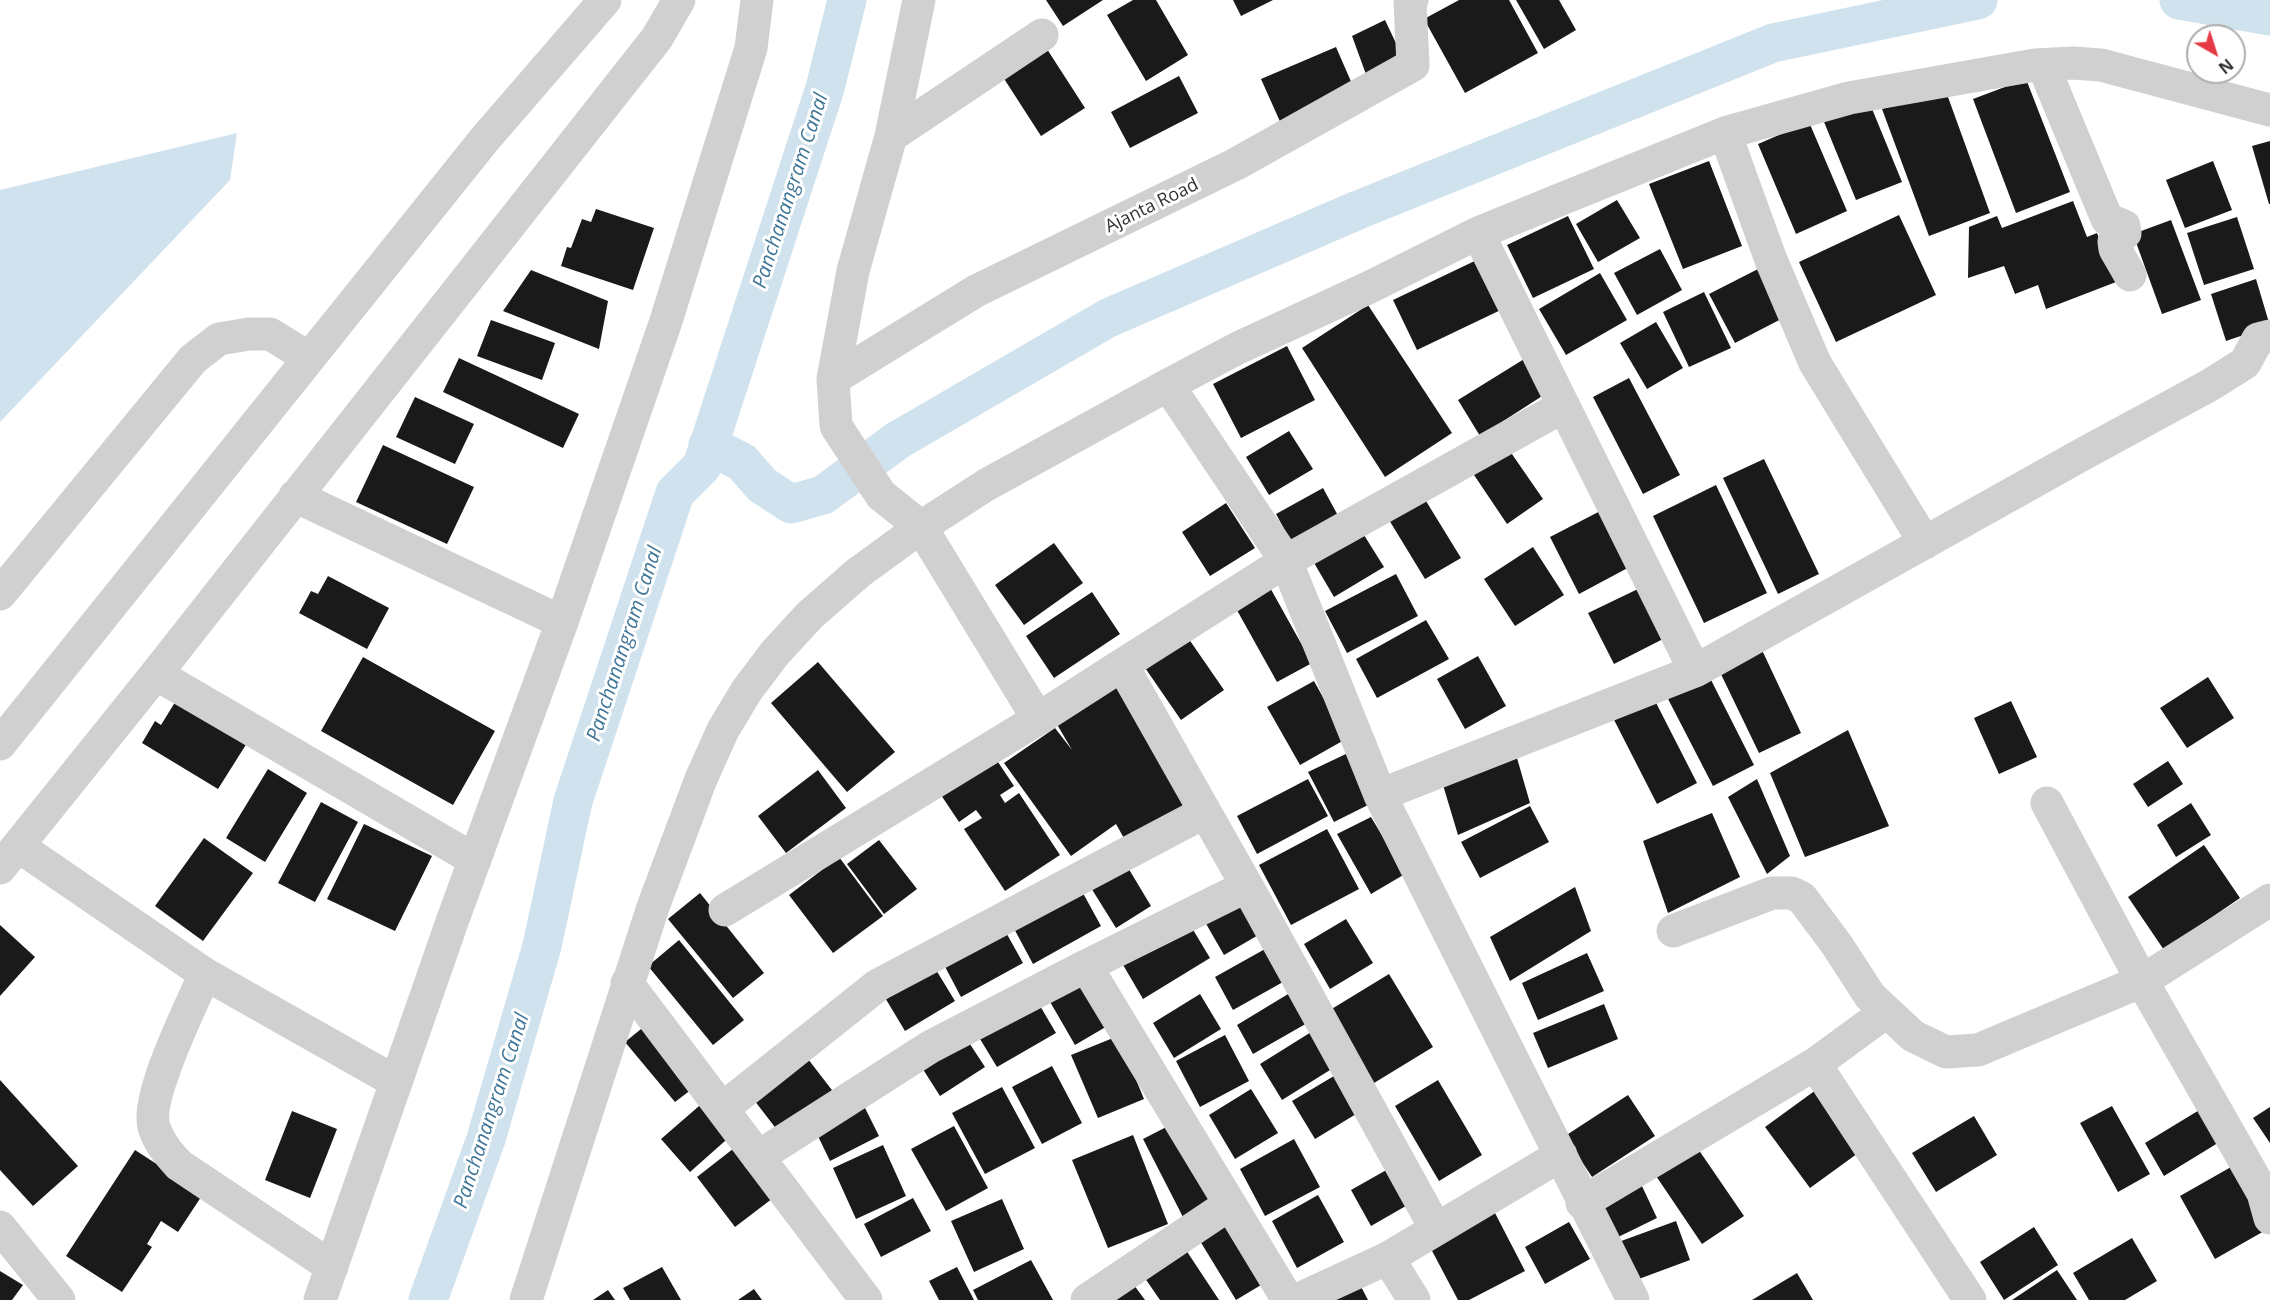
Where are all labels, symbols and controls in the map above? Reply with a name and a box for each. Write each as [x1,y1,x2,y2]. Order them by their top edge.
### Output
north arrow [2186,24,2246,84]
text: N [2214,54,2238,79]
water label: Panchanangram Canal [748,90,834,292]
street label: Ajanta Road [1102,174,1202,238]
water label: Panchanangram Canal [582,543,668,745]
water label: Panchanangram Canal [449,1010,535,1212]

